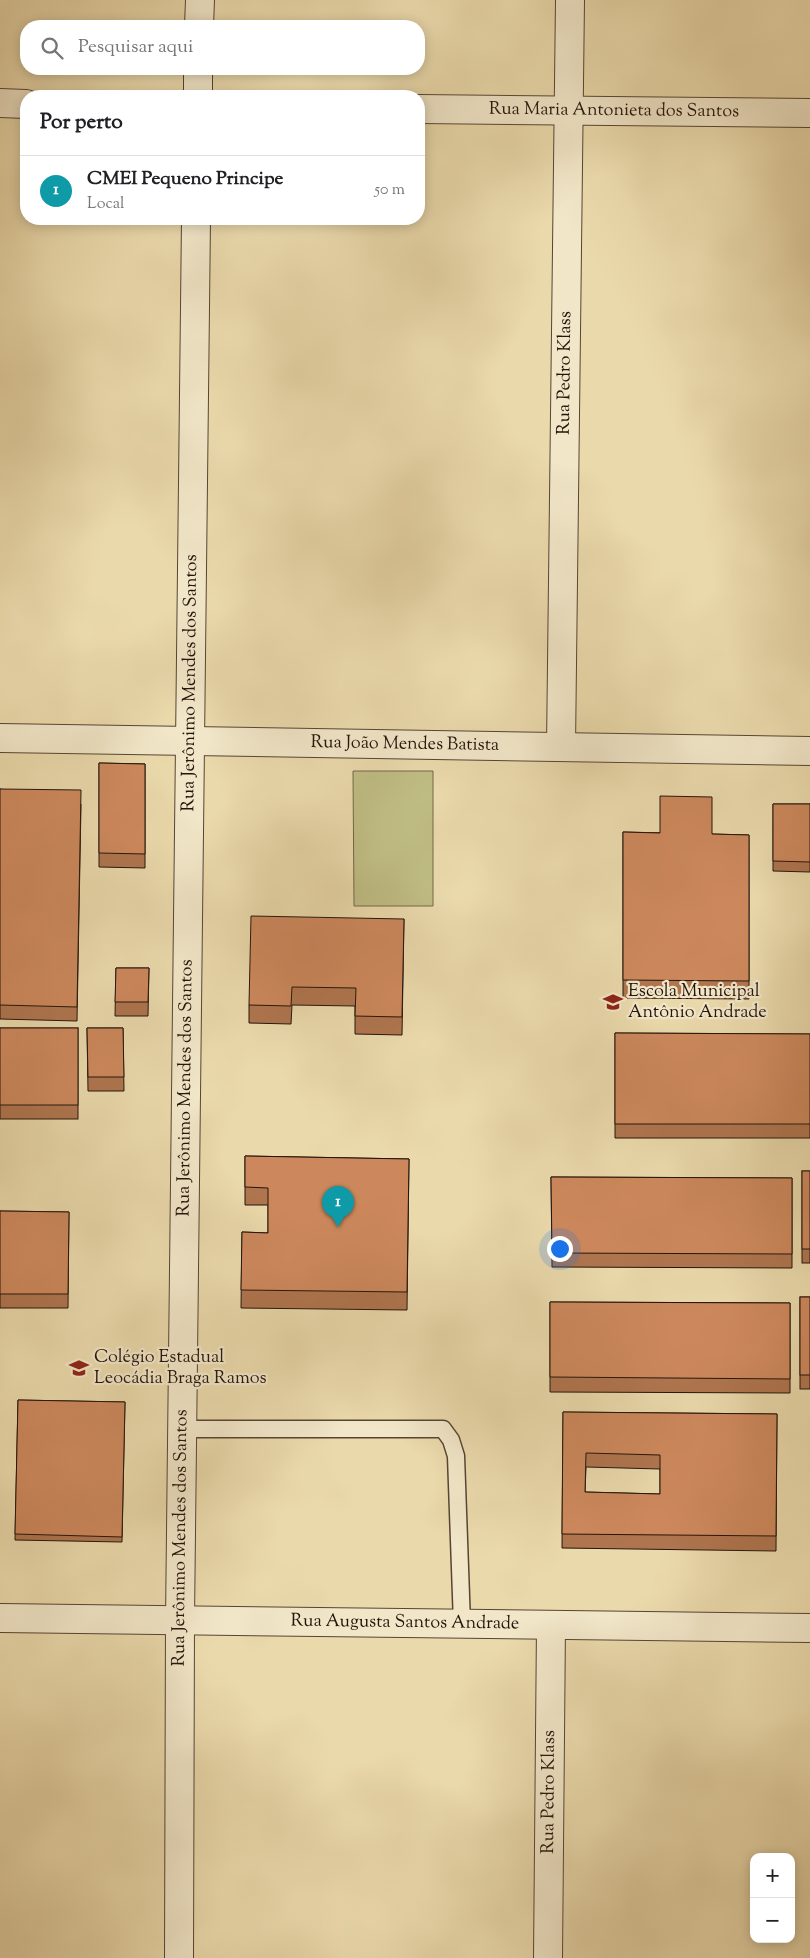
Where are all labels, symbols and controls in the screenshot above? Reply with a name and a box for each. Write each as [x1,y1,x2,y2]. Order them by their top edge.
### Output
search box [20,20,425,75]
icon: search [38,34,66,62]
text: Pesquisar aqui [78,34,193,61]
street label: Rua Maria Antonieta dos Santos [489,97,739,125]
text: Por perto [40,108,123,138]
text: CMEI Pequeno Principe [87,166,283,193]
text: 1 [53,179,59,202]
text: 50 m [374,179,405,202]
text: Local [87,193,124,216]
street label: Rua Pedro Klass [552,311,579,435]
street label: Rua Jerônimo Mendes dos Santos [176,554,205,812]
street label: Rua João Mendes Batista [310,730,499,759]
street label: Rua Jerônimo Mendes dos Santos [172,959,201,1217]
place label: Escola Municipal Antônio Andrade [628,979,767,1026]
school or university icon: Escola Municipal Antônio Andrade [602,991,624,1013]
pin: 1 [322,1186,354,1227]
your location [547,1236,573,1262]
place label: Colégio Estadual Leocádia Braga Ramos [94,1345,267,1392]
school or university icon: Colégio Estadual Leocádia Braga Ramos [68,1357,90,1379]
street label: Rua Jerônimo Mendes dos Santos [167,1409,195,1667]
street label: Rua Augusta Santos Andrade [291,1609,519,1637]
street label: Rua Pedro Klass [536,1730,563,1854]
map controls [750,1853,795,1943]
button: + [750,1853,795,1898]
button: − [750,1898,795,1943]

